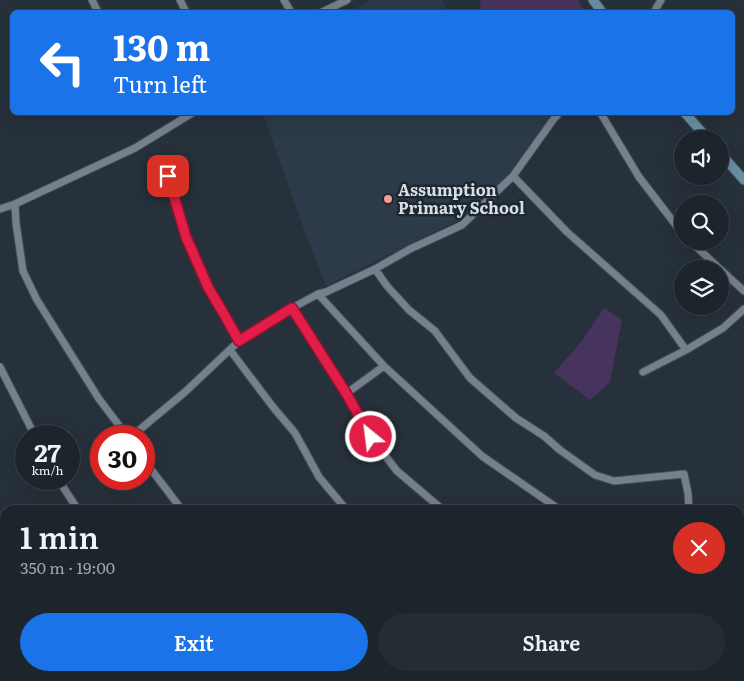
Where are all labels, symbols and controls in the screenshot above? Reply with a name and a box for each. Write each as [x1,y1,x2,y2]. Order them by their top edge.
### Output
text: 130 m [113,20,210,72]
icon: left [30,30,95,95]
text: Turn left [113,67,207,100]
map controls [674,130,729,315]
button: sound [674,130,729,185]
pin [147,155,189,197]
icon: arrive [154,162,182,190]
place label: Assumption Primary School [398,177,525,219]
marker: Assumption Primary School [382,193,394,205]
button: search [674,195,729,250]
button: layers [674,260,729,315]
position arrow [344,410,396,462]
speed limit sign: 30 [90,425,155,490]
text: 27 [34,433,61,470]
text: km/h [32,461,63,479]
text: 1 min [20,514,99,558]
button: close [673,522,725,574]
text: 350 m · 19:00 [20,555,115,579]
button: Exit [20,613,368,671]
button: Share [378,613,725,671]

